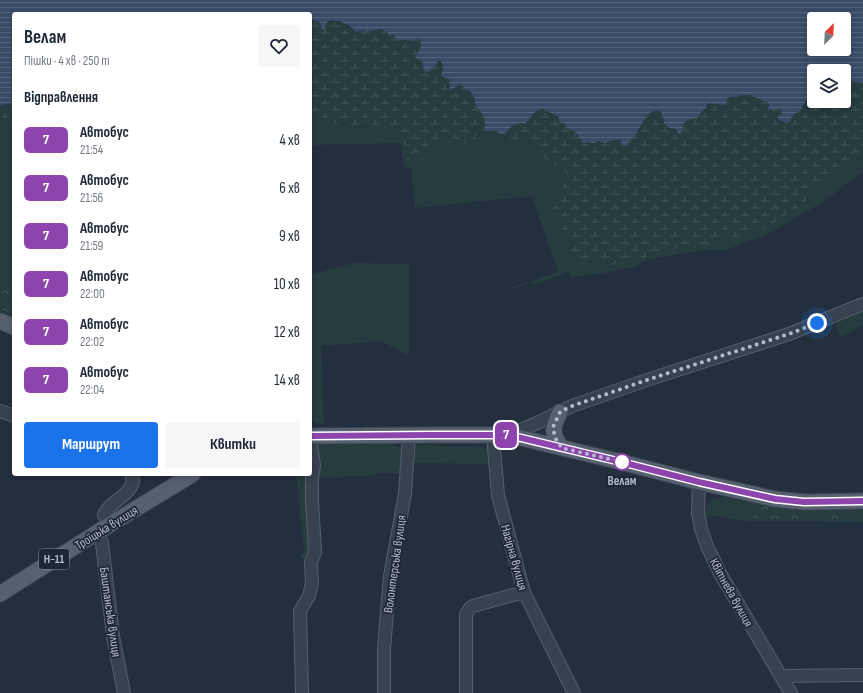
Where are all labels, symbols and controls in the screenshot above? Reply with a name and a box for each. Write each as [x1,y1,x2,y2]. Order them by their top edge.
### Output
north arrow [807,12,851,56]
map controls [807,12,851,108]
button: heart [258,25,300,67]
text: Велам [24,26,66,49]
text: Пішки · 4 хв · 250 m [24,53,110,69]
button: layers [807,64,851,108]
text: Відправлення [24,88,98,107]
text: Автобус [80,123,129,142]
text: 7 [43,131,49,148]
text: 4 хв [279,131,300,150]
text: 21:54 [80,142,103,158]
text: Автобус [80,171,129,190]
text: 7 [43,179,49,196]
text: 6 хв [279,179,300,198]
text: 21:56 [80,190,103,206]
text: Автобус [80,219,129,238]
text: 7 [43,227,49,244]
text: 9 хв [279,227,300,246]
text: 21:59 [80,238,103,254]
text: Автобус [80,267,129,286]
text: 7 [43,275,49,292]
text: 10 хв [274,275,300,294]
text: 22:00 [80,286,105,302]
your location [807,313,827,333]
text: Автобус [80,315,129,334]
text: 7 [43,323,49,340]
text: 12 хв [274,323,300,342]
text: 22:02 [80,334,104,350]
text: Автобус [80,363,129,382]
text: 7 [43,371,49,388]
text: 14 хв [274,371,300,390]
text: 22:04 [80,382,104,398]
button: Маршрут [24,422,158,468]
button: Квитки [166,422,300,468]
line badge: 7 [493,422,519,448]
text: 7 [503,426,509,443]
marker: Велам [613,453,631,471]
place label: Велам [608,473,637,489]
street label: Троїцька вулиця [72,502,141,553]
street label: Волонтерська вулиця [380,514,410,614]
street label: Нагірна вулиця [497,523,531,592]
road number: Н-11 [39,549,69,569]
street label: Квітнева вулиця [706,555,757,630]
street label: Баштанська вулиця [96,566,124,658]

